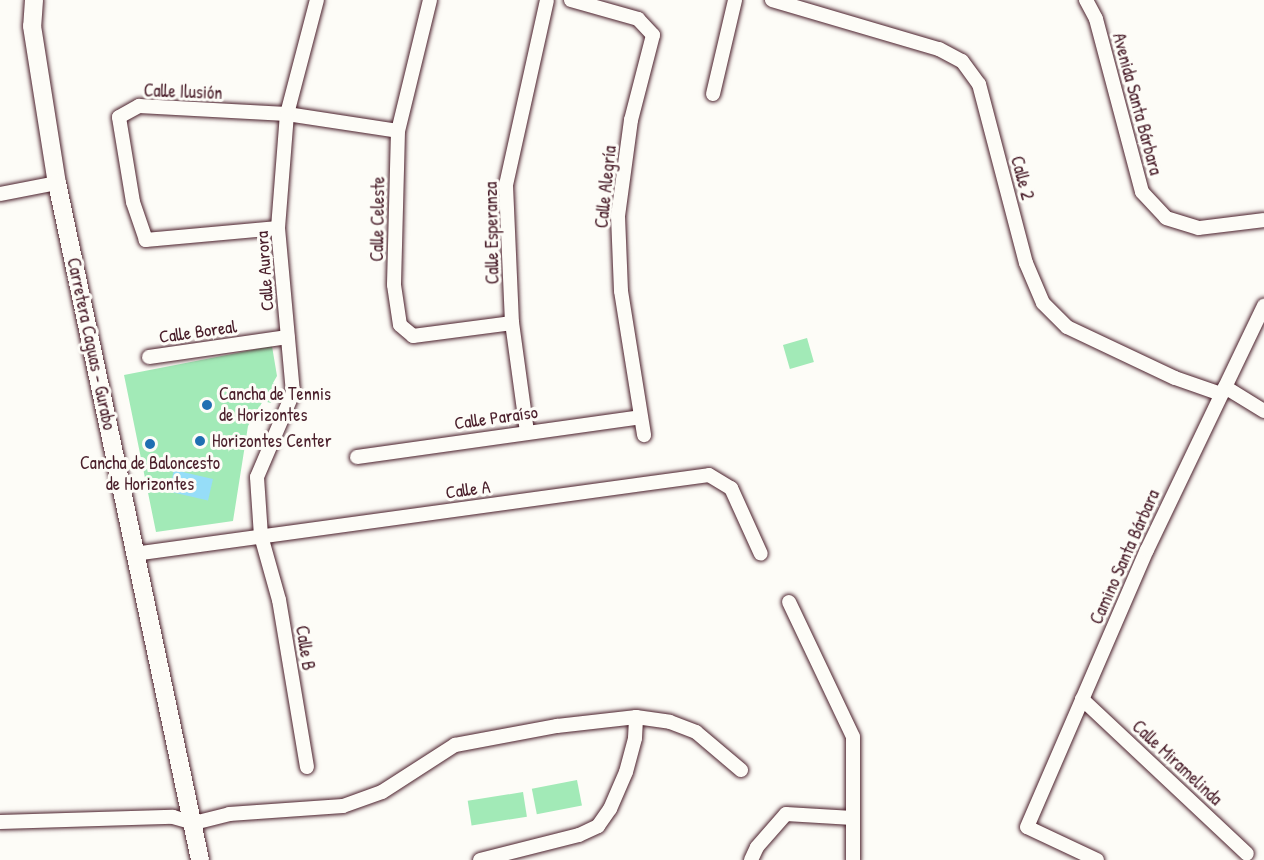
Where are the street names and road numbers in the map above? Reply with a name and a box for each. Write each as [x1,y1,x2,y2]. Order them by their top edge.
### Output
street label: Avenida Santa Bárbara [1108,31,1166,177]
street label: Calle Ilusión [143,80,223,104]
street label: Calle Alegría [591,145,621,229]
street label: Calle 2 [1006,154,1038,202]
street label: Calle Celeste [366,176,390,262]
street label: Calle Esperanza [480,182,504,284]
street label: Calle Aurora [251,230,279,312]
street label: Carretera Caguas - Gurabo [62,256,120,432]
street label: Calle Boreal [158,316,238,348]
street label: Calle Paraíso [453,401,539,435]
street label: Calle A [444,476,492,504]
street label: Camino Santa Bárbara [1086,486,1164,628]
street label: Calle B [291,624,319,672]
street label: Calle Miramelinda [1128,716,1226,810]

